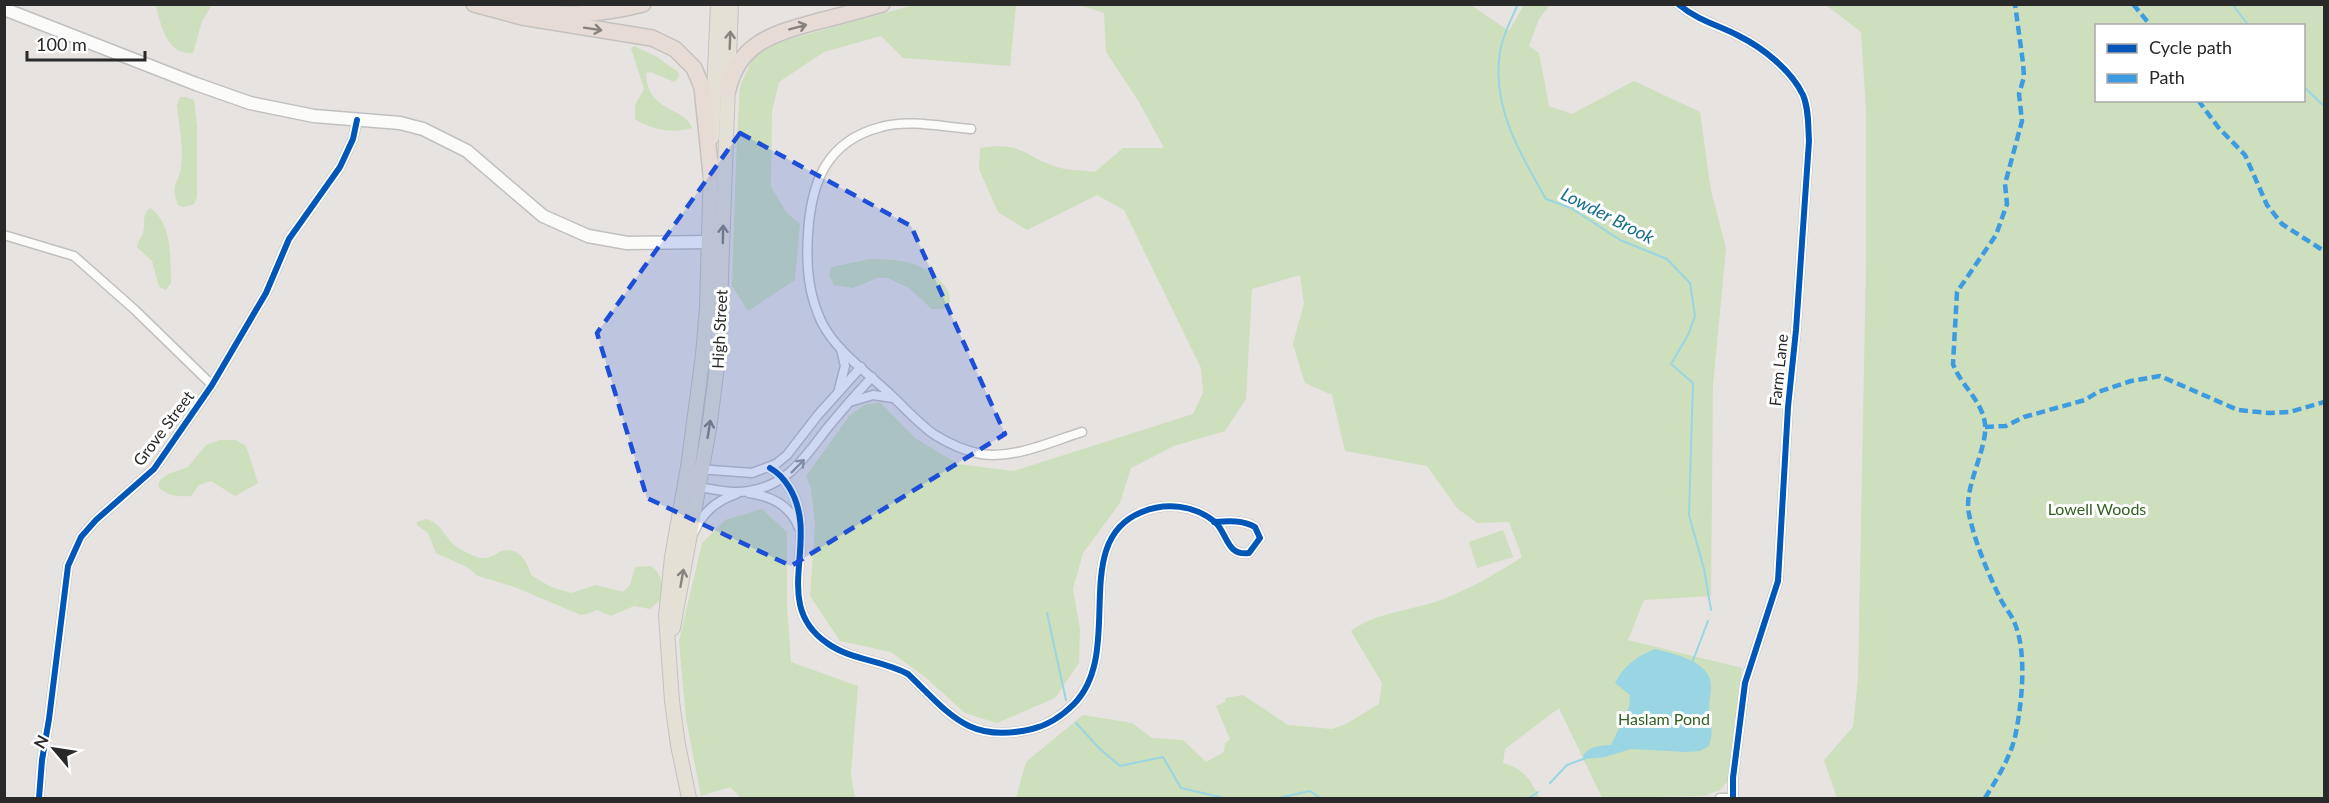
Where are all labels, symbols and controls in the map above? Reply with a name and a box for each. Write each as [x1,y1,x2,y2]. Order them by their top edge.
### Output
one-way arrow [788,21,807,32]
one-way arrow [583,23,603,34]
scale bar [27,24,146,62]
legend [2095,24,2305,102]
one-way arrow [724,30,735,50]
text: 100 m [36,33,87,55]
text: Cycle path [2149,36,2232,58]
text: Path [2149,66,2185,88]
water label: Lowder Brook [1558,182,1659,248]
one-way arrow [717,225,728,245]
street label: High Street [707,289,731,369]
street label: Farm Lane [1765,333,1791,407]
street label: Grove Street [129,387,197,469]
one-way arrow [704,419,715,439]
one-way arrow [791,458,806,473]
park label: Lowell Woods [2048,499,2146,518]
one-way arrow [677,569,688,589]
park label: Haslam Pond [1618,709,1710,728]
north arrow [24,719,84,779]
text: N [29,731,52,751]

